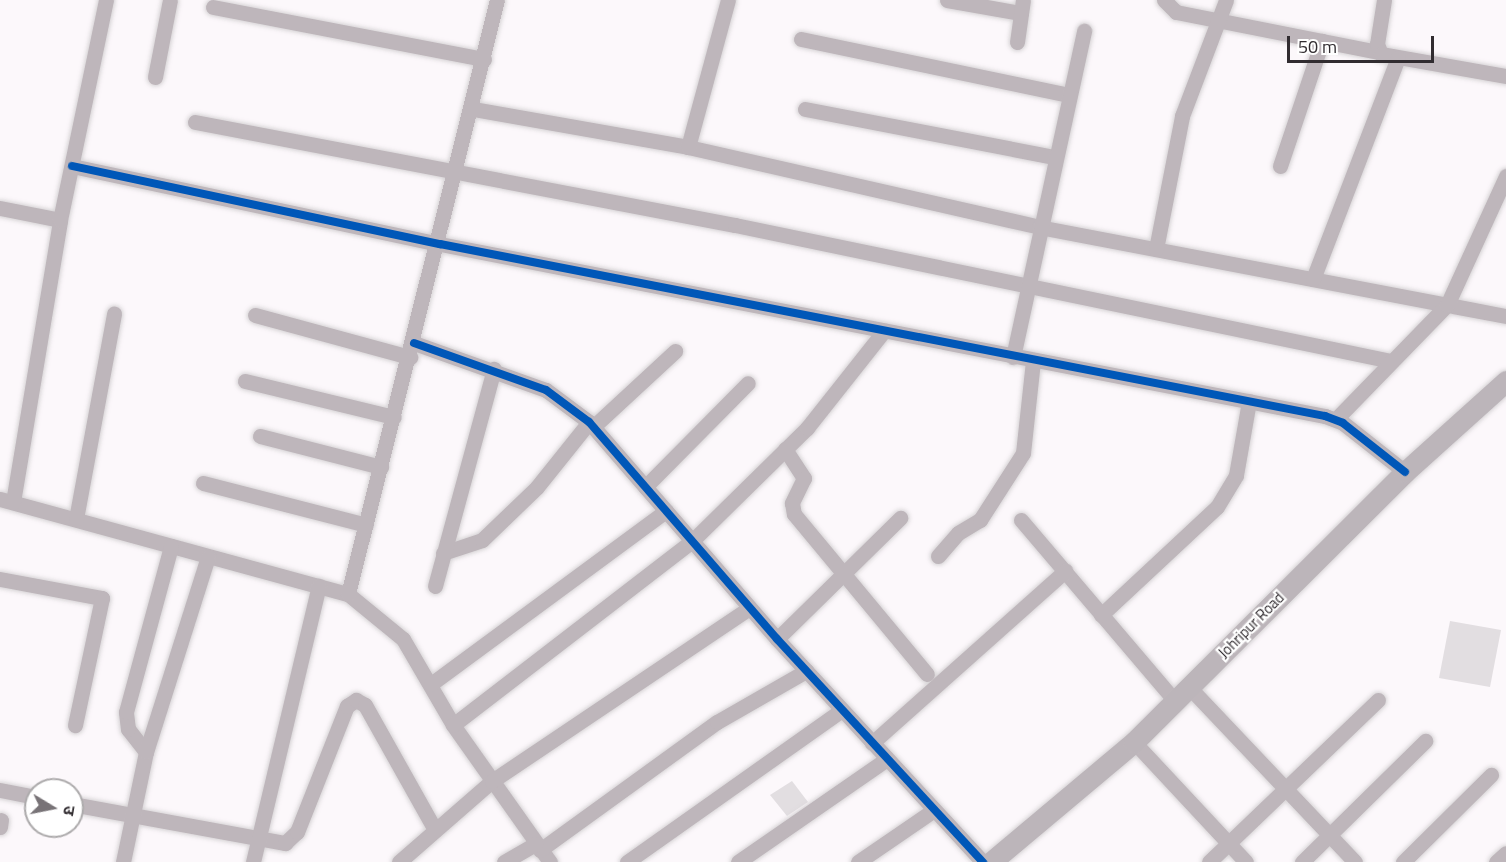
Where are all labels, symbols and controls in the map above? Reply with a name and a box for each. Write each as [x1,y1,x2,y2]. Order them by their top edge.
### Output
scale bar [1290,24,1437,62]
text: 50 m [1298,33,1337,60]
street label: Johripur Road [1214,588,1288,662]
north arrow [24,778,84,838]
text: उ [57,804,82,817]

